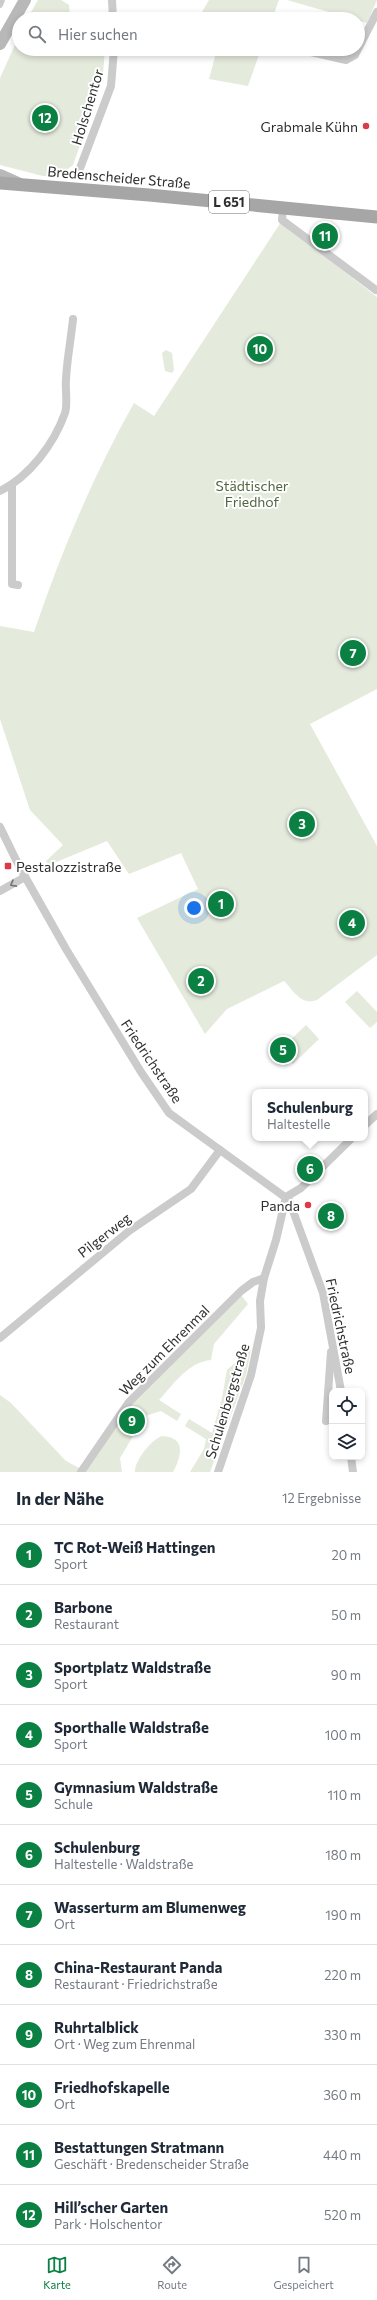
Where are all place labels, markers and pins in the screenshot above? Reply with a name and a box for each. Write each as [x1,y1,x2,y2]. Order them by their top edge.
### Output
pin: 12 [32,103,58,133]
place label: Grabmale Kühn [260,118,358,135]
marker: Grabmale Kühn [361,121,371,131]
pin: 11 [312,221,338,251]
pin: 10 [247,334,273,364]
pin: 7 [340,638,366,668]
pin: 3 [289,809,315,839]
place label: Pestalozzistraße [16,858,121,875]
marker: Pestalozzistraße [3,861,13,871]
pin: 1 [208,889,234,919]
pin: 4 [339,908,365,938]
pin: 2 [188,966,214,996]
pin: 5 [270,1035,296,1065]
pin: 6 [297,1154,323,1184]
place label: Panda [260,1197,300,1214]
marker: Panda [303,1200,313,1210]
pin: 8 [318,1201,344,1231]
pin: 9 [119,1406,145,1436]

